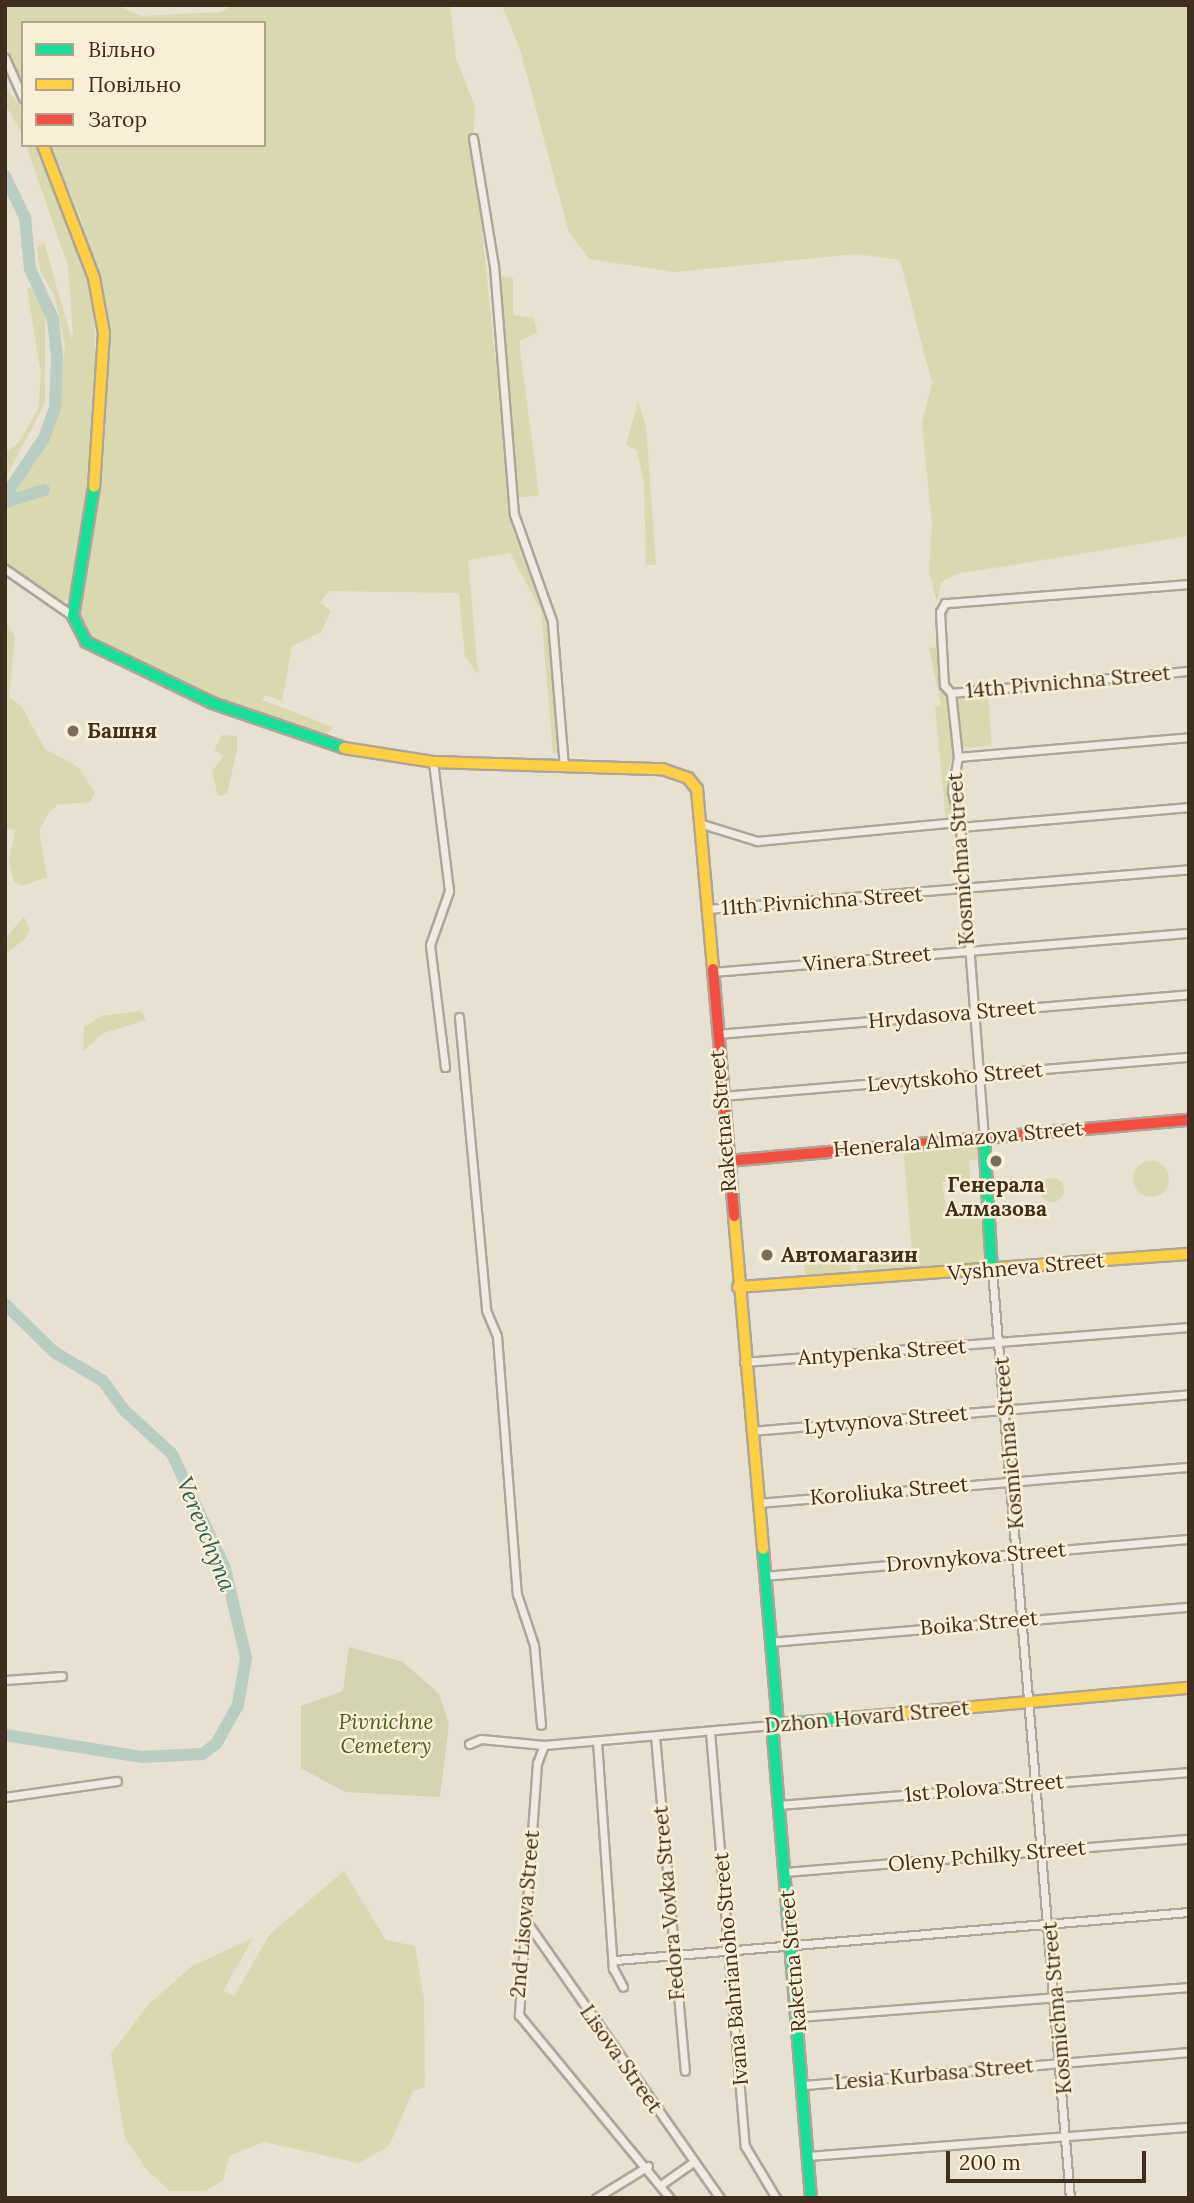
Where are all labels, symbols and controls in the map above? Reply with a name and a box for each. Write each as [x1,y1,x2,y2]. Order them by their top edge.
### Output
legend [21,21,266,147]
text: Вільно [88,36,155,63]
text: Повільно [88,71,181,98]
text: Затор [88,106,147,133]
street label: 14th Pivnichna Street [965,660,1171,704]
place label: Башня [87,718,157,744]
marker: Башня [65,723,81,739]
street label: Kosmichna Street [942,772,980,946]
street label: 11th Pivnichna Street [720,881,924,921]
street label: Vinera Street [802,941,932,977]
street label: Hrydasova Street [867,994,1037,1034]
street label: Raketna Street [704,1049,742,1193]
street label: Levytskoho Street [866,1057,1044,1097]
street label: Henerala Almazova Street [832,1116,1084,1162]
marker: Генерала Алмазова [988,1153,1004,1169]
place label: Генерала Алмазова [945,1172,1047,1222]
place label: Автомагазин [781,1242,918,1268]
marker: Автомагазин [759,1247,775,1263]
street label: Vyshneva Street [947,1248,1105,1286]
street label: Antypenka Street [797,1334,967,1370]
street label: Kosmichna Street [989,1356,1029,1530]
street label: Lytvynova Street [803,1400,969,1440]
street label: Koroliuka Street [809,1472,969,1510]
water label: Verevchyna [171,1473,241,1595]
street label: Drovnykova Street [885,1537,1067,1577]
street label: Boika Street [919,1605,1039,1641]
street label: Dzhon Hovard Street [764,1695,970,1739]
park label: Pivnichne Cemetery [339,1709,433,1759]
street label: 1st Polova Street [903,1768,1065,1808]
street label: Fedora Vovka Street [648,1805,690,2001]
street label: 2nd Lisova Street [505,1829,545,1999]
street label: Oleny Pchilky Street [887,1835,1087,1877]
street label: Ivana Bahrianoho Street [708,1851,754,2087]
street label: Raketna Street [774,1889,812,2033]
street label: Kosmichna Street [1037,1921,1077,2095]
street label: Lisova Street [574,2000,668,2118]
street label: Lesia Kurbasa Street [833,2053,1035,2095]
scale bar [949,2136,1148,2180]
text: 200 m [959,2149,1021,2176]

